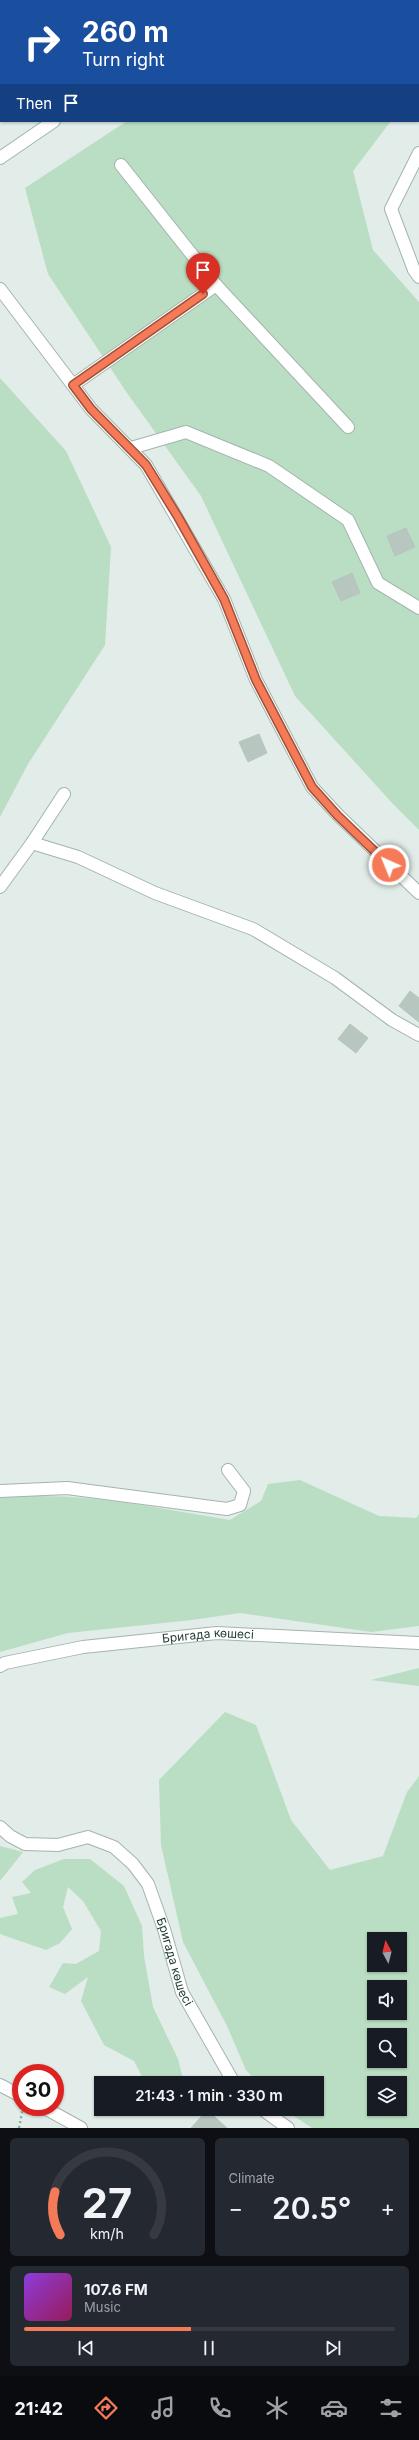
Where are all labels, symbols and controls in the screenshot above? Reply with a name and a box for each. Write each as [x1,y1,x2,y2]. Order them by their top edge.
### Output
text: 260 m [82,15,169,49]
icon: right [16,16,68,68]
text: Turn right [82,49,165,70]
icon: arrive [60,92,82,114]
text: Then [16,94,52,113]
pin [186,253,220,294]
icon: arrive [192,259,214,281]
position arrow [368,844,410,886]
street label: Бригада көшесі [161,1625,254,1646]
street label: Бригада көшесі [154,1915,196,2008]
north arrow [367,1932,407,1972]
map controls [367,1932,407,2116]
button: sound [367,1980,407,2020]
button: search [367,2028,407,2068]
speed limit sign: 30 [12,2064,64,2116]
button: layers [367,2076,407,2116]
text: 21:43 · 1 min · 330 m [135,2086,283,2105]
text: Climate [229,2170,275,2186]
text: 27 [82,2178,132,2228]
text: 20.5° [272,2190,351,2226]
text: − [229,2195,243,2221]
text: + [380,2195,395,2221]
text: km/h [90,2225,124,2242]
text: 107.6 FM [84,2280,148,2299]
text: Music [84,2299,121,2315]
icon: previous [75,2337,97,2359]
icon: pause [198,2337,220,2359]
icon: next [322,2337,344,2359]
icon: directions [92,2394,120,2422]
icon: music [149,2394,177,2422]
icon: phone [206,2394,234,2422]
icon: climate [263,2394,291,2422]
icon: car [320,2394,348,2422]
icon: filters [377,2394,405,2422]
text: 21:42 [14,2398,63,2419]

